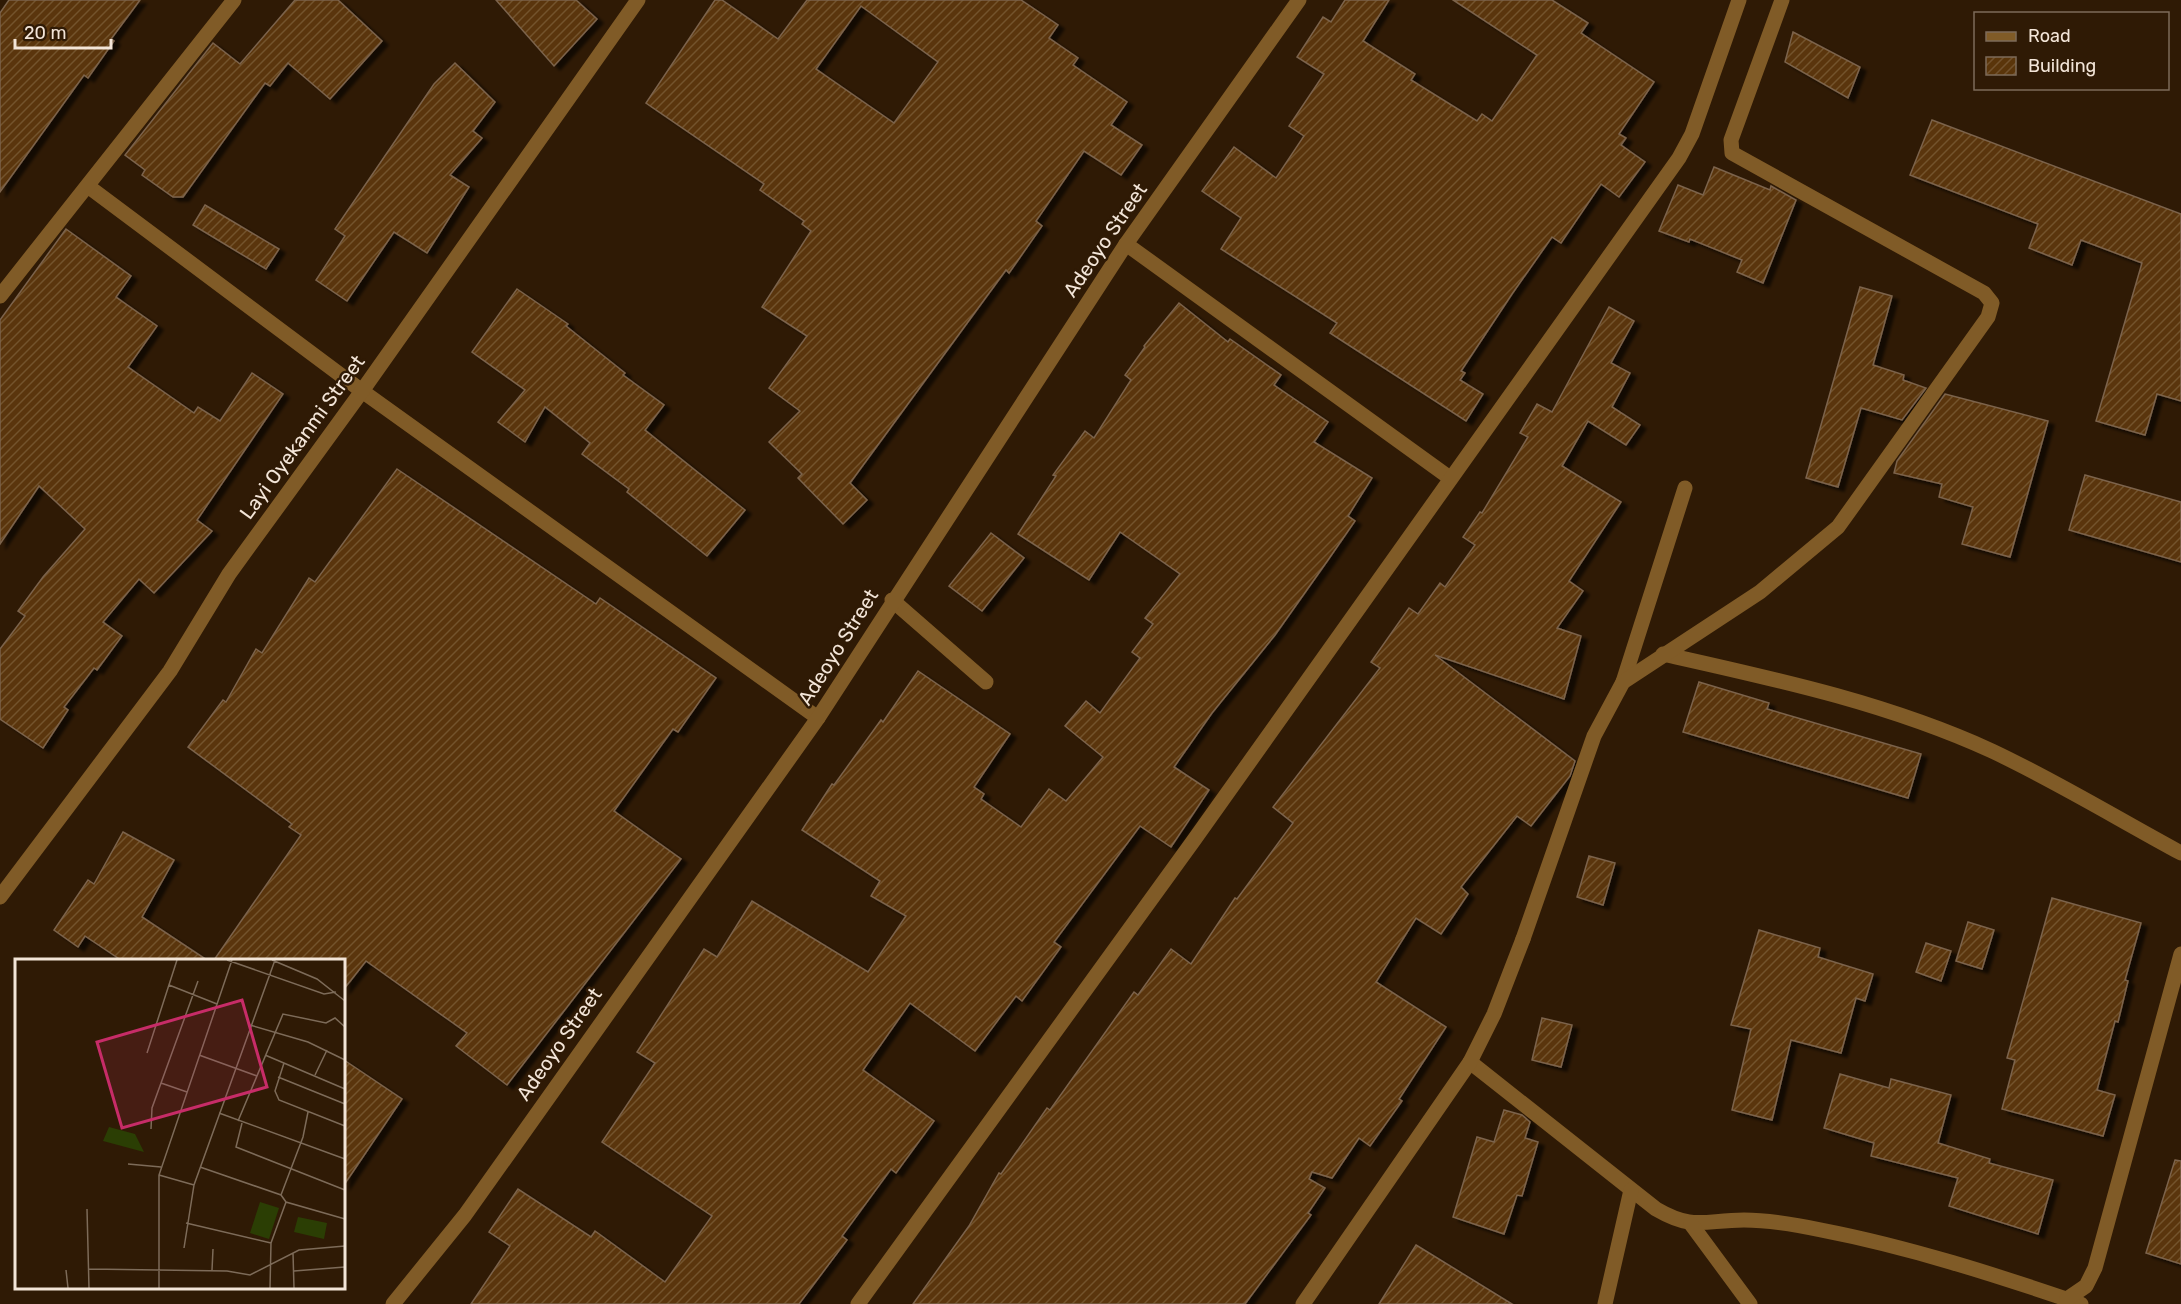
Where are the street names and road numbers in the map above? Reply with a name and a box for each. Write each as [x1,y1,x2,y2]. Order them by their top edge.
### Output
street label: Adeoyo Street [1058,178,1152,302]
street label: Layi Oyekanmi Street [234,350,370,524]
street label: Adeoyo Street [793,584,883,709]
street label: Adeoyo Street [511,983,607,1105]

